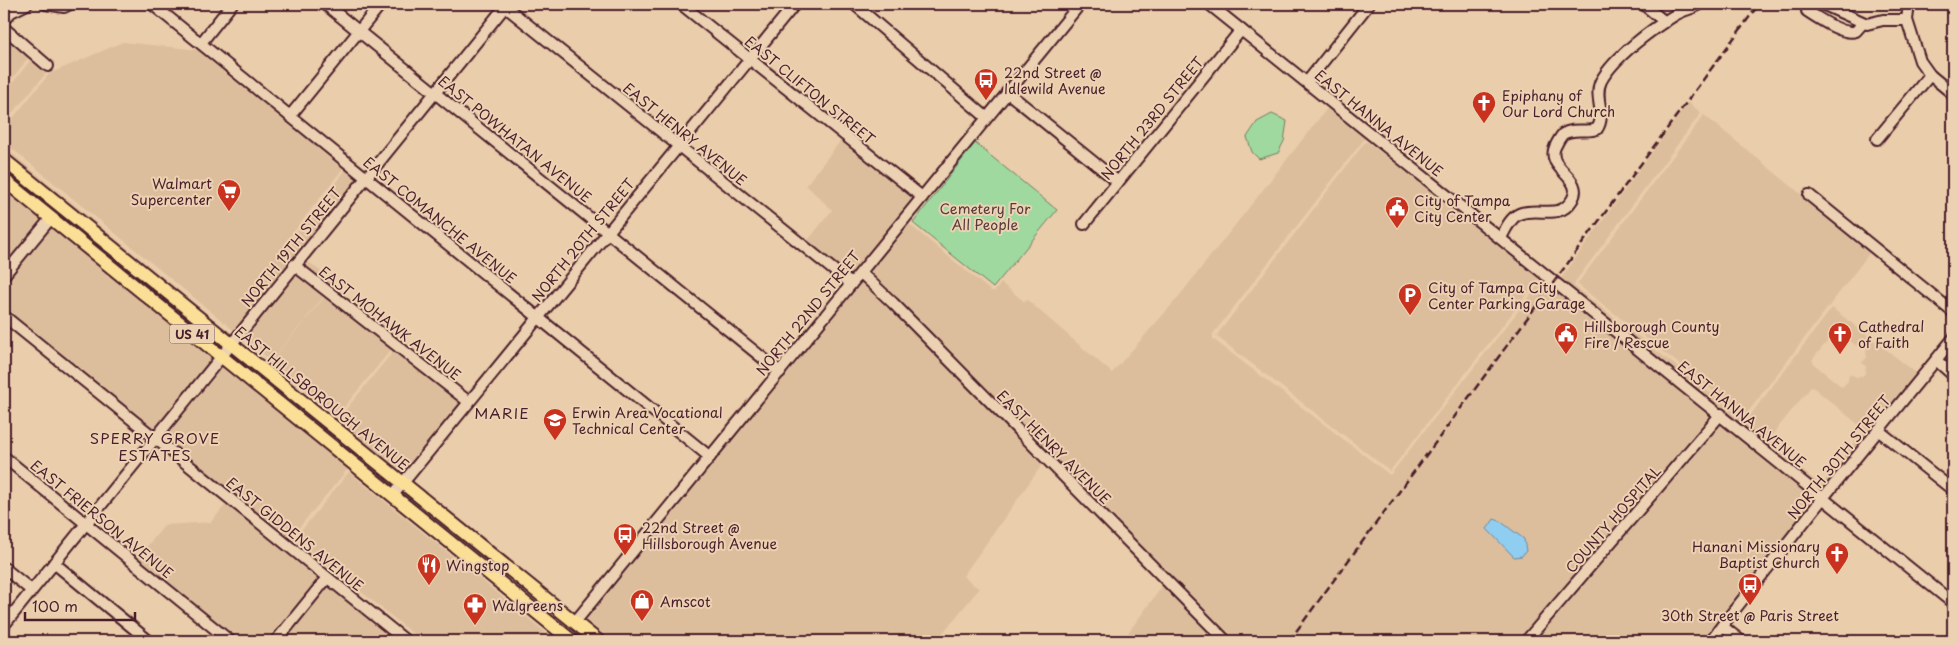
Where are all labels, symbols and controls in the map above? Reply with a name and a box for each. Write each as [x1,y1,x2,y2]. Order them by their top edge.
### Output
street label: EAST CLIFTON STREET [740,31,880,150]
street label: NORTH 23RD STREET [1096,52,1209,184]
place label: 22nd Street @ Idlewild Avenue [1004,62,1106,99]
street label: EAST HANNA AVENUE [1310,65,1448,182]
bus stop icon: 22nd Street @ Idlewild Avenue [973,67,999,101]
street label: EAST POWHATAN AVENUE [434,70,596,208]
street label: EAST HENRY AVENUE [619,77,751,191]
place label: Epiphany of Our Lord Church [1502,85,1615,122]
church icon: Epiphany of Our Lord Church [1471,90,1497,124]
street label: EAST COMANCHE AVENUE [359,152,521,289]
place label: Walmart Supercenter [131,173,212,210]
street label: NORTH 20TH STREET [527,173,640,306]
supermarket icon: Walmart Supercenter [216,178,242,212]
street label: NORTH 19TH STREET [236,182,346,311]
place label: City of Tampa City Center [1414,190,1511,227]
public building icon: City of Tampa City Center [1384,195,1410,229]
park label: Cemetery For All People [940,198,1031,235]
street label: NORTH 22ND STREET [751,246,865,380]
street label: EAST MOHAWK AVENUE [315,261,465,385]
place label: City of Tampa City Center Parking Garage [1428,277,1585,314]
parking icon: City of Tampa City Center Parking Garage [1397,282,1423,316]
place label: Hillsborough County Fire / Rescue [1584,316,1719,353]
place label: Cathedral of Faith [1858,316,1924,353]
street label: EAST HILLSBOROUGH AVENUE [230,321,414,475]
public building icon: Hillsborough County Fire / Rescue [1553,321,1579,355]
church icon: Cathedral of Faith [1827,321,1853,355]
road number: US 41 [170,324,214,344]
street label: EAST HANNA AVENUE [1673,356,1811,473]
street label: EAST HENRY AVENUE [992,385,1116,509]
street label: NORTH 30TH STREET [1782,390,1896,523]
district label: MARIE [474,401,530,424]
place label: Erwin Area Vocational Technical Center [572,402,723,439]
school or university icon: Erwin Area Vocational Technical Center [542,407,568,441]
district label: SPERRY GROVE ESTATES [90,426,220,466]
street label: EAST FRIERSON AVENUE [26,455,178,583]
street label: COUNTY HOSPITAL [1560,461,1666,577]
street label: EAST GIDDENS AVENUE [222,472,368,596]
place label: 22nd Street @ Hillsborough Avenue [642,517,777,554]
bus stop icon: 22nd Street @ Hillsborough Avenue [612,522,638,556]
place label: Hanani Missionary Baptist Church [1692,536,1820,573]
church icon: Hanani Missionary Baptist Church [1824,541,1850,575]
restaurant icon: Wingstop [416,552,442,586]
place label: Wingstop [446,555,509,576]
bus stop icon: 30th Street @ Paris Street [1737,572,1763,606]
shop icon: Amscot [629,588,655,622]
scale bar [25,590,135,622]
place label: Amscot [660,591,711,612]
pharmacy icon: Walgreens [462,592,488,626]
text: 100 m [32,594,78,617]
place label: Walgreens [492,595,563,616]
place label: 30th Street @ Paris Street [1661,605,1839,626]

